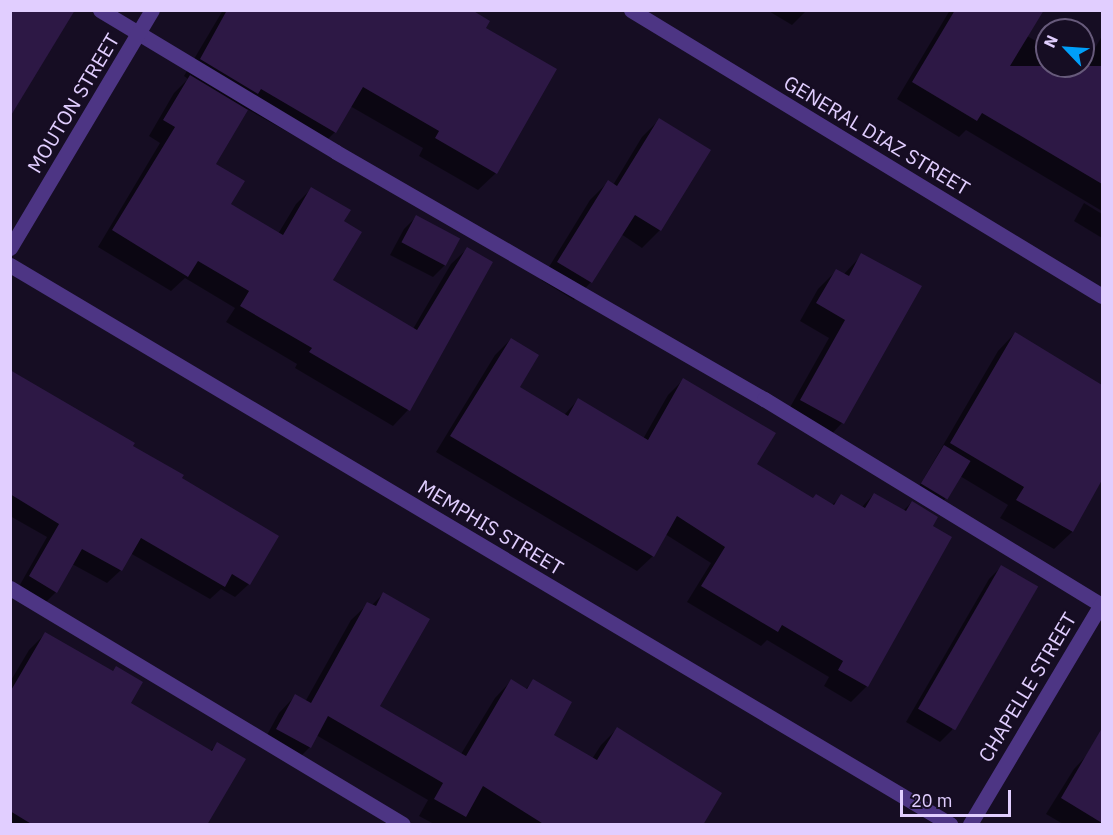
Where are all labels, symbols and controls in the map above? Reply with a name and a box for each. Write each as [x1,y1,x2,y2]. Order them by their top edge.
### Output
north arrow [1035,18,1095,78]
street label: MOUTON STREET [22,29,124,177]
text: N [1039,32,1062,51]
street label: GENERAL DIAZ STREET [780,70,974,200]
street label: MEMPHIS STREET [414,474,568,580]
street label: CHAPELLE STREET [973,608,1081,766]
scale bar [903,778,1014,816]
text: 20 m [911,789,953,812]

